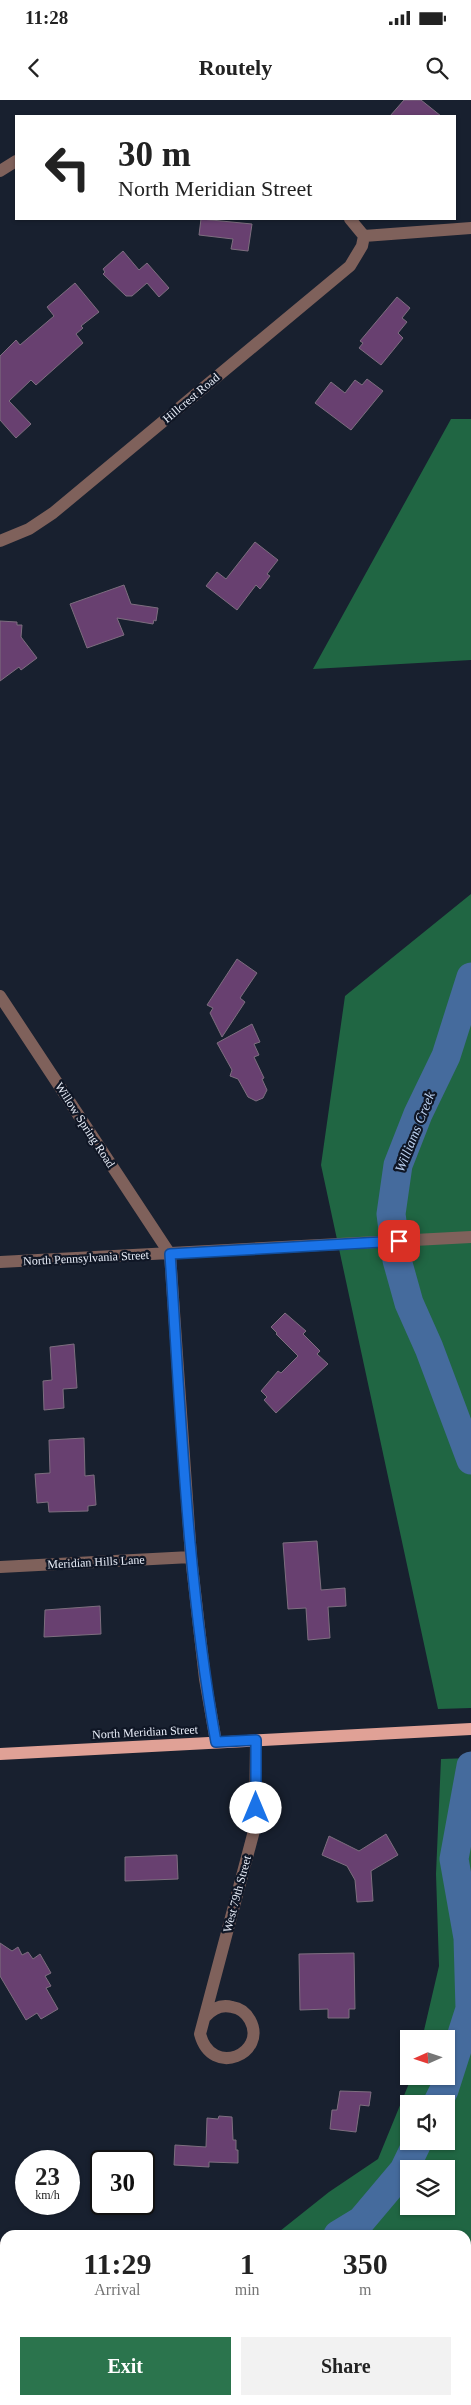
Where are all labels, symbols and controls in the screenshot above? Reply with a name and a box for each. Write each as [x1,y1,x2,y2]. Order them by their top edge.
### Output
text: 11:28 [25,7,68,28]
icon: back [20,54,48,82]
icon: search [423,54,451,82]
text: Routely [199,55,272,80]
icon: left [35,135,100,200]
text: 30 m [118,135,191,174]
text: North Meridian Street [118,176,312,201]
street label: Hillcrest Road [160,370,222,426]
street label: Willow Spring Road [52,1080,118,1170]
water label: Williams Creek [392,1089,438,1174]
pin [378,1220,420,1262]
icon: arrive [385,1227,413,1255]
street label: North Pennsylvania Street [23,1248,150,1268]
street label: Meridian Hills Lane [47,1552,145,1572]
street label: North Meridian Street [92,1722,199,1742]
position arrow [229,1781,281,1833]
street label: West 79th Street [220,1853,254,1934]
north arrow [400,2030,455,2085]
map controls [400,2030,455,2215]
button: sound [400,2095,455,2150]
speed limit sign: 30 [90,2150,155,2215]
button: layers [400,2160,455,2215]
text: 23 [35,2163,60,2190]
text: km/h [35,2188,60,2202]
text: 11:29 [83,2247,152,2280]
text: 1 [240,2247,255,2280]
text: 350 [343,2247,388,2280]
text: Arrival [94,2281,140,2298]
text: min [235,2281,260,2298]
text: m [359,2281,372,2298]
button: Exit [20,2337,231,2395]
button: Share [241,2337,451,2395]

